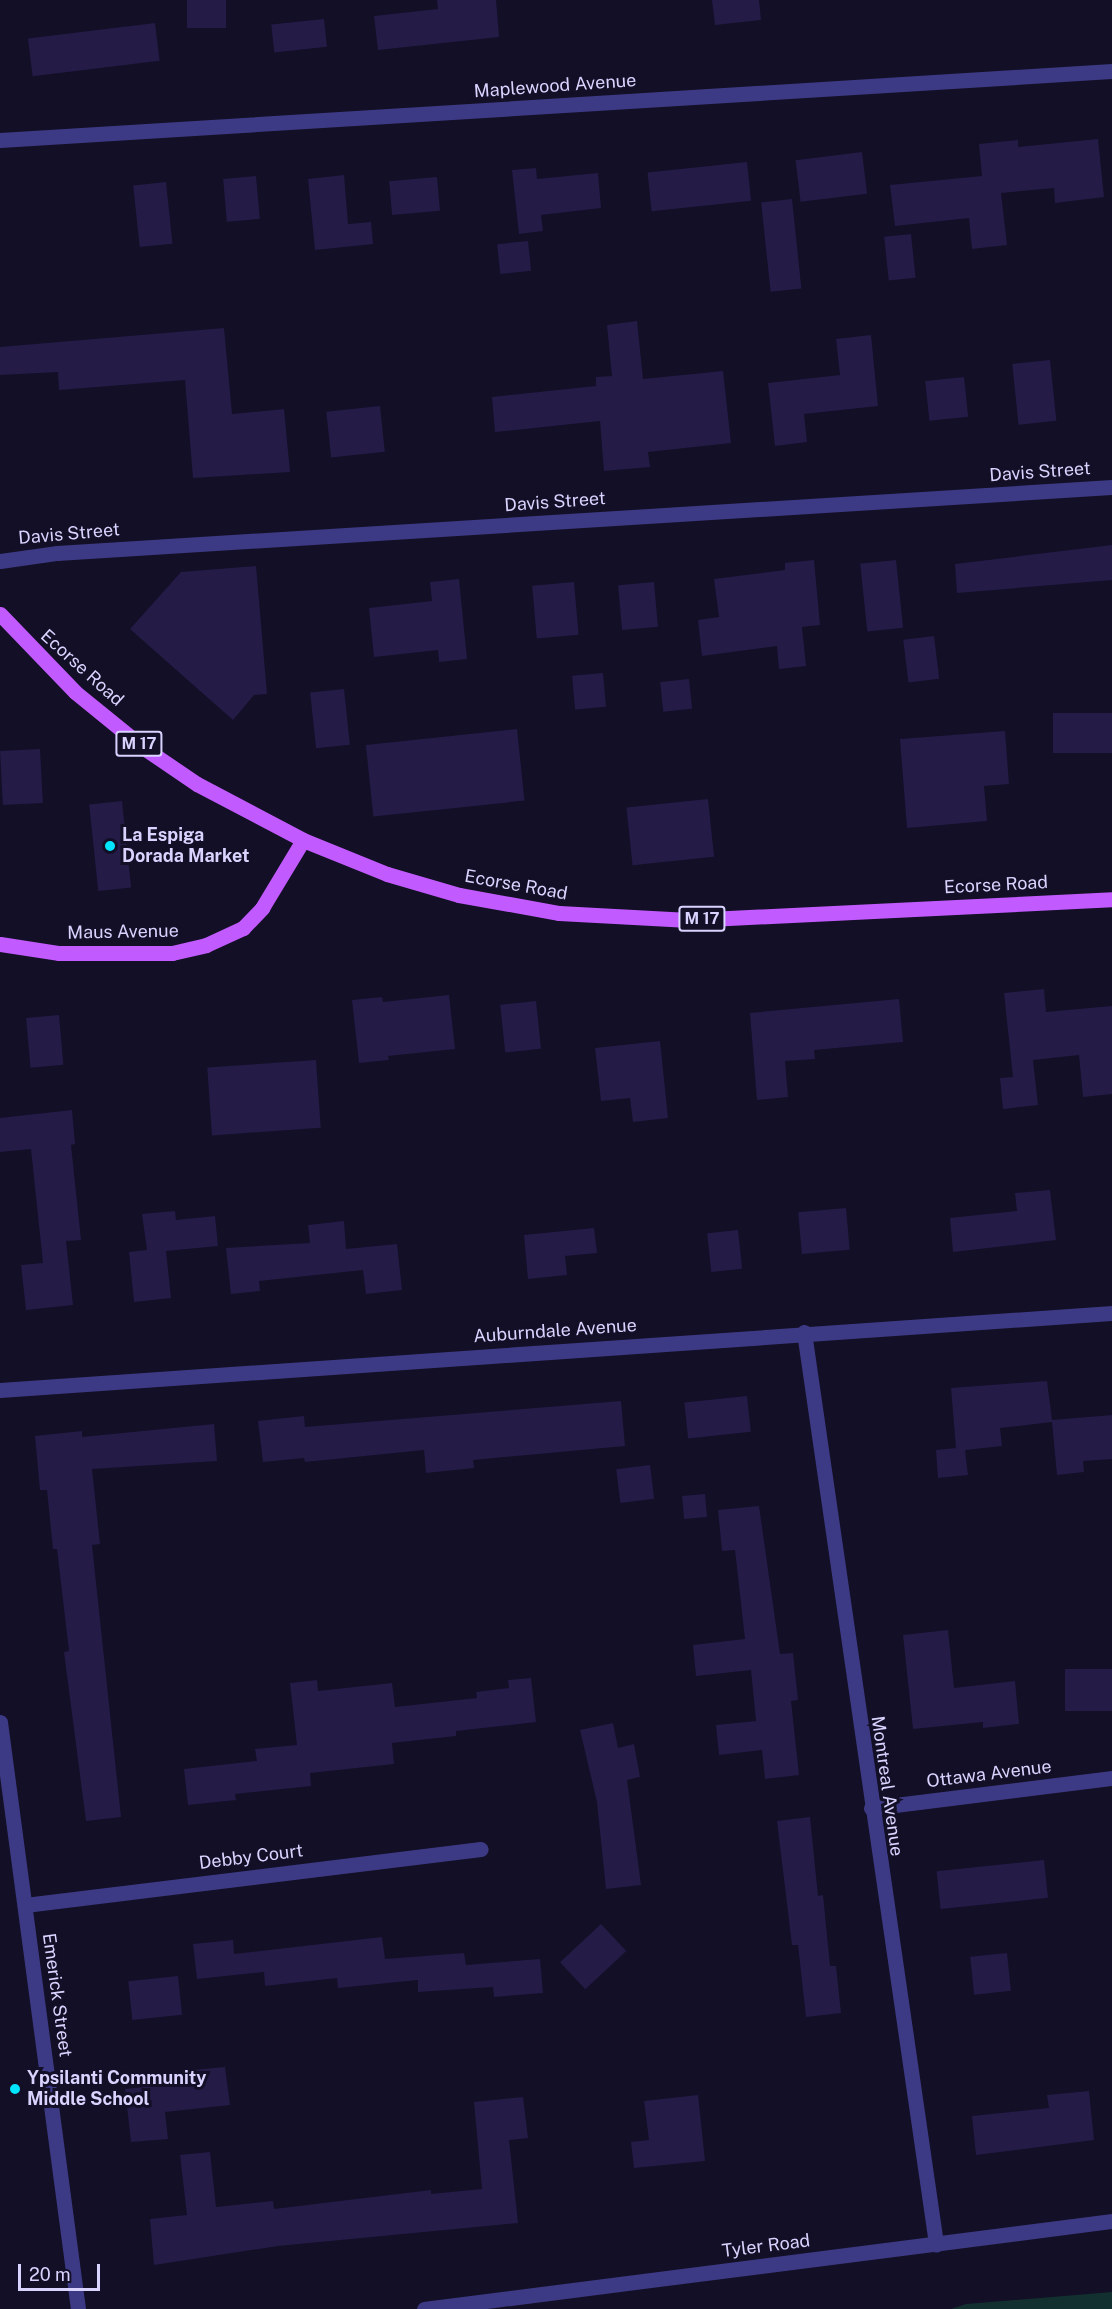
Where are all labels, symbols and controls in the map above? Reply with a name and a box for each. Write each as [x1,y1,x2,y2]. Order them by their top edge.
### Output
street label: Maplewood Avenue [473,70,637,102]
street label: Davis Street [989,458,1091,486]
street label: Davis Street [504,488,606,516]
street label: Davis Street [17,519,121,549]
street label: Ecorse Road [36,625,128,711]
road number: M 17 [115,731,163,757]
place label: La Espiga Dorada Market [122,825,250,868]
marker: La Espiga Dorada Market [103,839,117,853]
street label: Ecorse Road [463,865,569,905]
street label: Ecorse Road [943,871,1049,899]
road number: M 17 [678,906,726,932]
street label: Maus Avenue [67,920,179,944]
street label: Auburndale Avenue [472,1315,638,1347]
street label: Montreal Avenue [866,1714,908,1858]
street label: Ottawa Avenue [925,1756,1053,1792]
street label: Debby Court [198,1840,304,1874]
street label: Emerick Street [38,1932,76,2058]
place label: Ypsilanti Community Middle School [27,2068,206,2110]
marker: Ypsilanti Community Middle School [8,2082,22,2096]
street label: Tyler Road [721,2230,811,2262]
scale bar [21,2252,104,2290]
text: 20 m [29,2264,71,2285]

